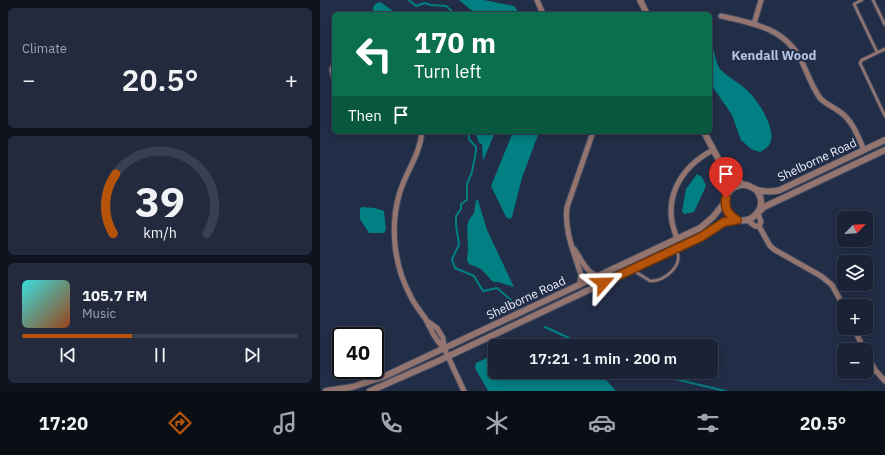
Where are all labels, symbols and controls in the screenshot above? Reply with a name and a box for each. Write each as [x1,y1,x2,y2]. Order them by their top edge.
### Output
text: 170 m [414,24,496,61]
icon: left [348,28,400,80]
text: Climate [22,40,67,57]
district label: Kendall Wood [732,47,816,64]
text: 20.5° [121,60,199,99]
text: Turn left [414,60,482,83]
text: − [22,65,35,94]
text: + [285,65,298,94]
icon: arrive [390,104,412,126]
text: Then [348,106,382,125]
street label: Shelborne Road [775,135,859,184]
pin [709,157,743,198]
icon: arrive [715,163,737,185]
text: 39 [135,173,185,227]
north arrow [837,211,873,247]
map controls [837,211,873,379]
text: km/h [143,222,177,241]
button: layers [837,255,873,291]
position arrow [582,262,624,304]
street label: Shelborne Road [484,273,568,322]
text: 105.7 FM [82,286,147,305]
button: + [837,299,873,335]
text: Music [82,305,116,322]
speed limit sign: 40 [332,327,384,379]
button: − [837,343,873,379]
icon: previous [57,344,79,366]
icon: pause [149,344,171,366]
icon: next [241,344,263,366]
text: 17:21 · 1 min · 200 m [529,349,677,368]
icon: directions [166,409,194,437]
icon: music [271,409,299,437]
icon: phone [377,409,405,437]
icon: climate [483,409,511,437]
icon: car [588,409,616,437]
icon: filters [694,409,722,437]
text: 17:20 [39,412,88,435]
text: 20.5° [800,412,846,435]

